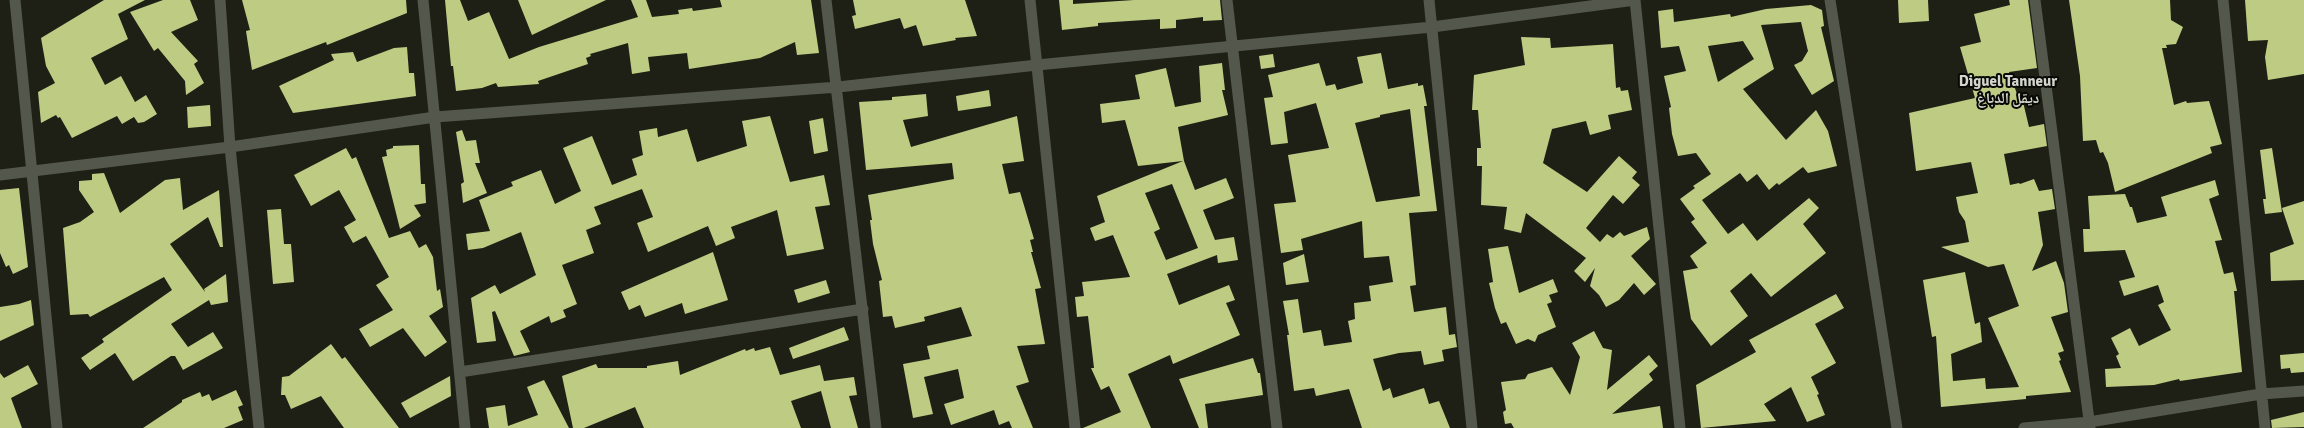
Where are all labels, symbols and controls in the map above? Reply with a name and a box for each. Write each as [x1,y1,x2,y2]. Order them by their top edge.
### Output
district label: Diguel Tanneur ديقل الدباغ [1959,73,2057,108]

